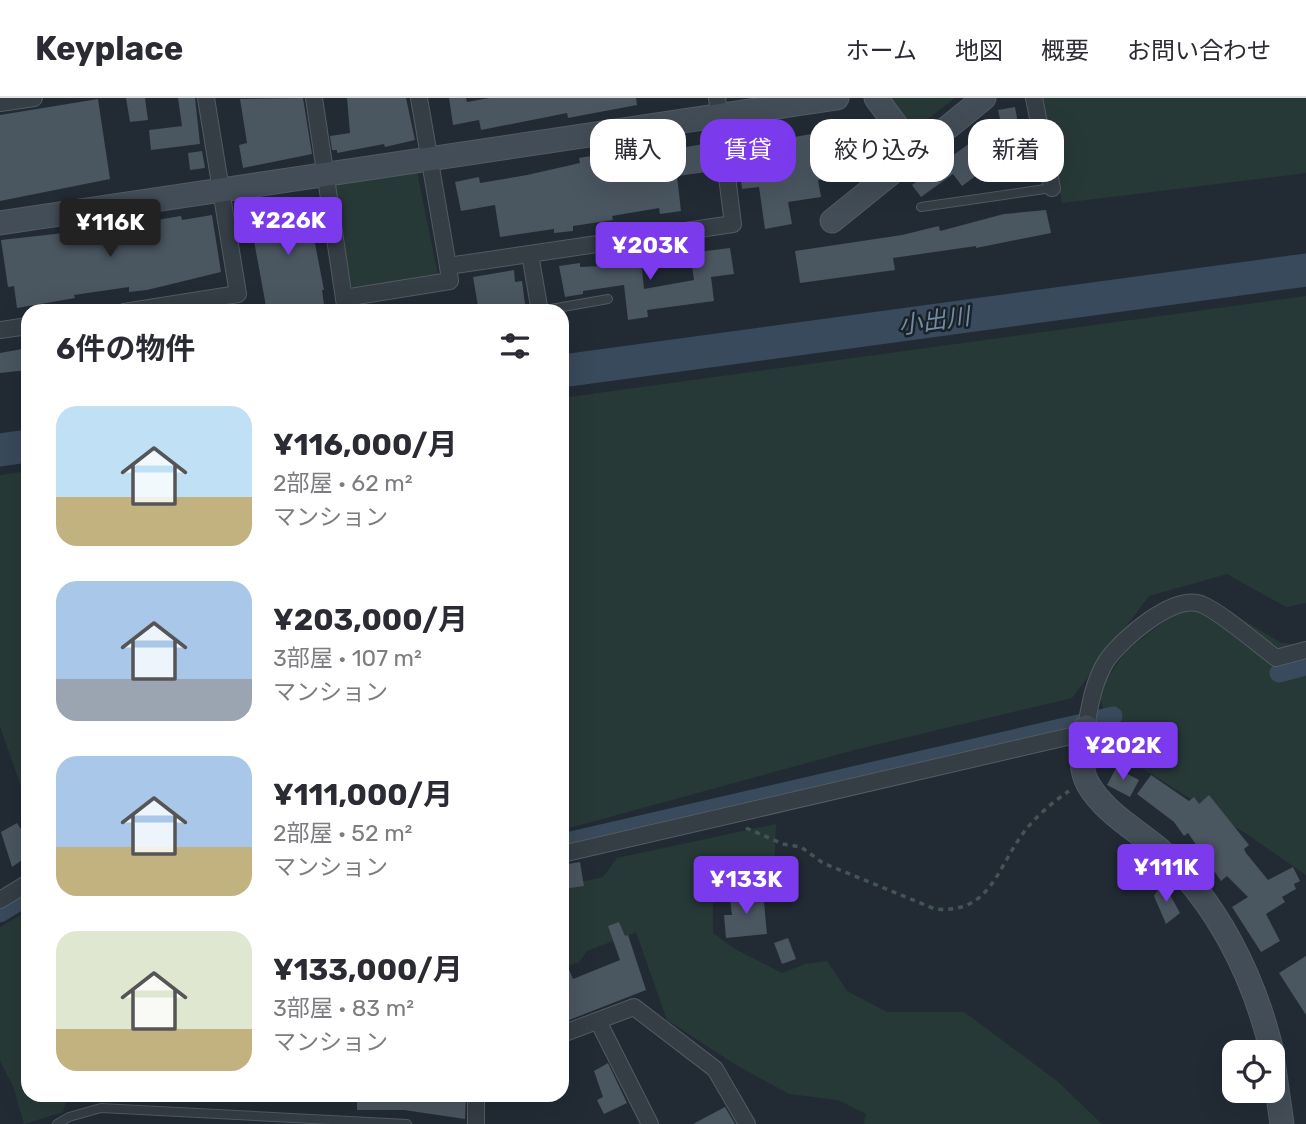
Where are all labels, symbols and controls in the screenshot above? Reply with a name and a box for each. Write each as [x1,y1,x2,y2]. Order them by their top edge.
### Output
text: Keyplace [35,29,183,68]
text: ホーム [846,37,917,65]
text: 地図 [955,37,1003,65]
text: 概要 [1041,37,1089,65]
text: お問い合わせ [1127,37,1271,65]
chip: 購入 [590,119,686,182]
chip: 賃貸 [700,119,796,182]
chip: 絞り込み [810,119,954,182]
chip: 新着 [968,119,1064,182]
pin: ¥226K [239,198,337,257]
pin: ¥116K [61,200,159,259]
text: ¥226K [250,206,326,234]
text: ¥116K [76,208,144,236]
pin: ¥203K [601,222,699,282]
text: ¥203K [612,231,688,259]
water label: 小出川 [896,302,975,340]
icon: filters [496,327,534,365]
text: 6件の物件 [56,331,196,367]
text: ¥116,000/月 [273,427,458,463]
icon: home [112,434,196,518]
text: 2部屋 · 62 m² [273,469,413,497]
text: マンション [273,503,388,531]
text: ¥203,000/月 [273,602,468,638]
icon: home [112,609,196,693]
text: 3部屋 · 107 m² [273,644,422,672]
text: マンション [273,678,388,706]
pin: ¥202K [1074,722,1172,782]
text: ¥202K [1085,731,1161,759]
text: ¥111,000/月 [273,777,453,813]
icon: home [112,784,196,868]
text: 2部屋 · 52 m² [273,819,412,847]
pin: ¥111K [1117,844,1215,904]
text: マンション [273,853,388,881]
text: ¥111K [1133,853,1199,881]
pin: ¥133K [697,856,795,916]
text: ¥133K [710,865,782,893]
text: ¥133,000/月 [273,952,463,988]
icon: home [112,959,196,1043]
text: 3部屋 · 83 m² [273,994,414,1022]
text: マンション [273,1028,388,1056]
map controls [1222,1040,1285,1103]
button: locate [1222,1040,1285,1103]

